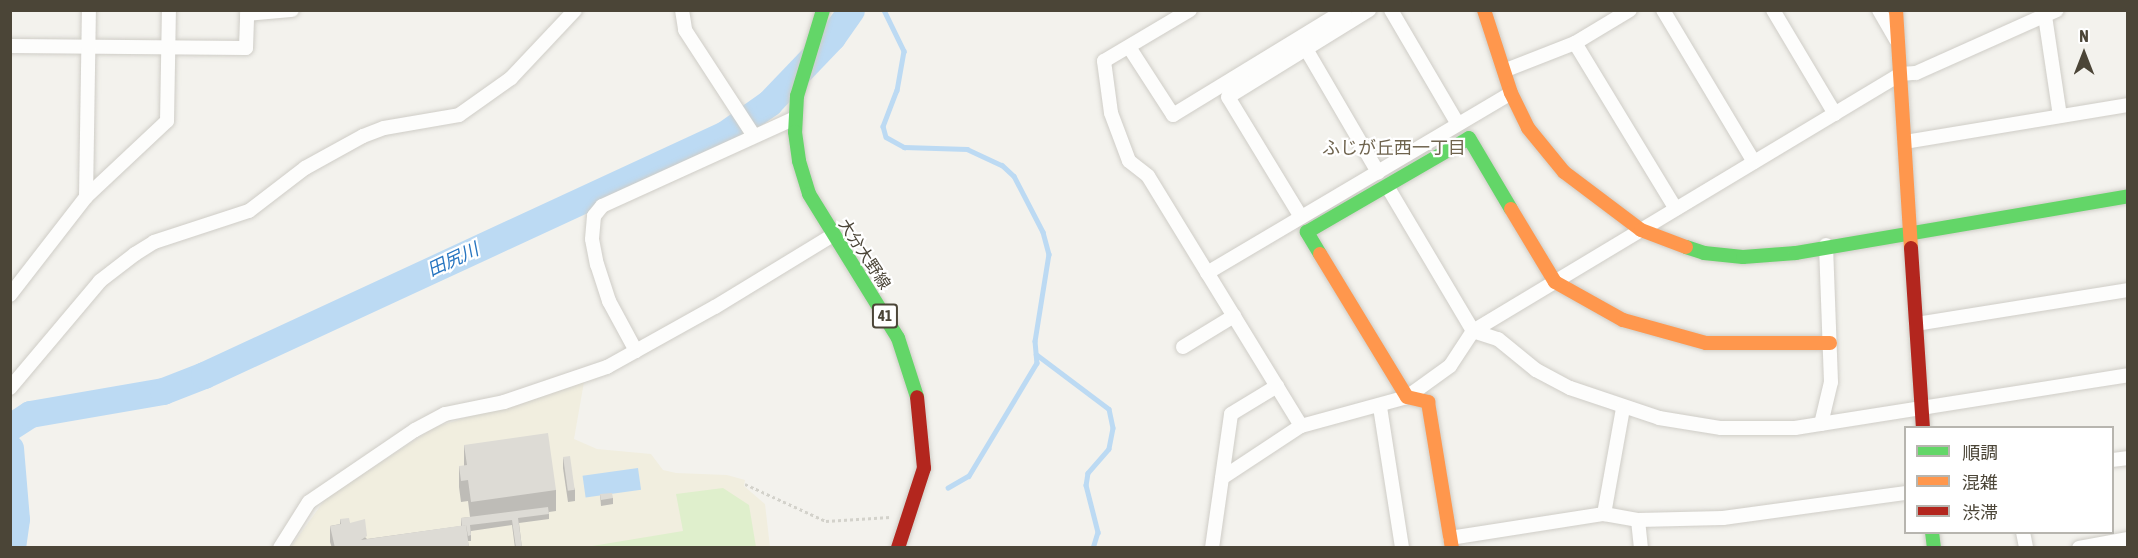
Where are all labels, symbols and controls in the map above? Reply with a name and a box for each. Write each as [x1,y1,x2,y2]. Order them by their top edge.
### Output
north arrow [2054,24,2114,84]
text: N [2079,27,2089,45]
district label: ふじが丘西一丁目 [1322,137,1466,159]
street label: 大分大野線 [835,215,895,293]
water label: 田尻川 [424,239,482,281]
road number: 41 [872,304,898,328]
legend [1904,426,2114,534]
text: 順調 [1962,442,1998,463]
text: 混雑 [1962,472,1998,493]
text: 渋滞 [1962,502,1998,523]

